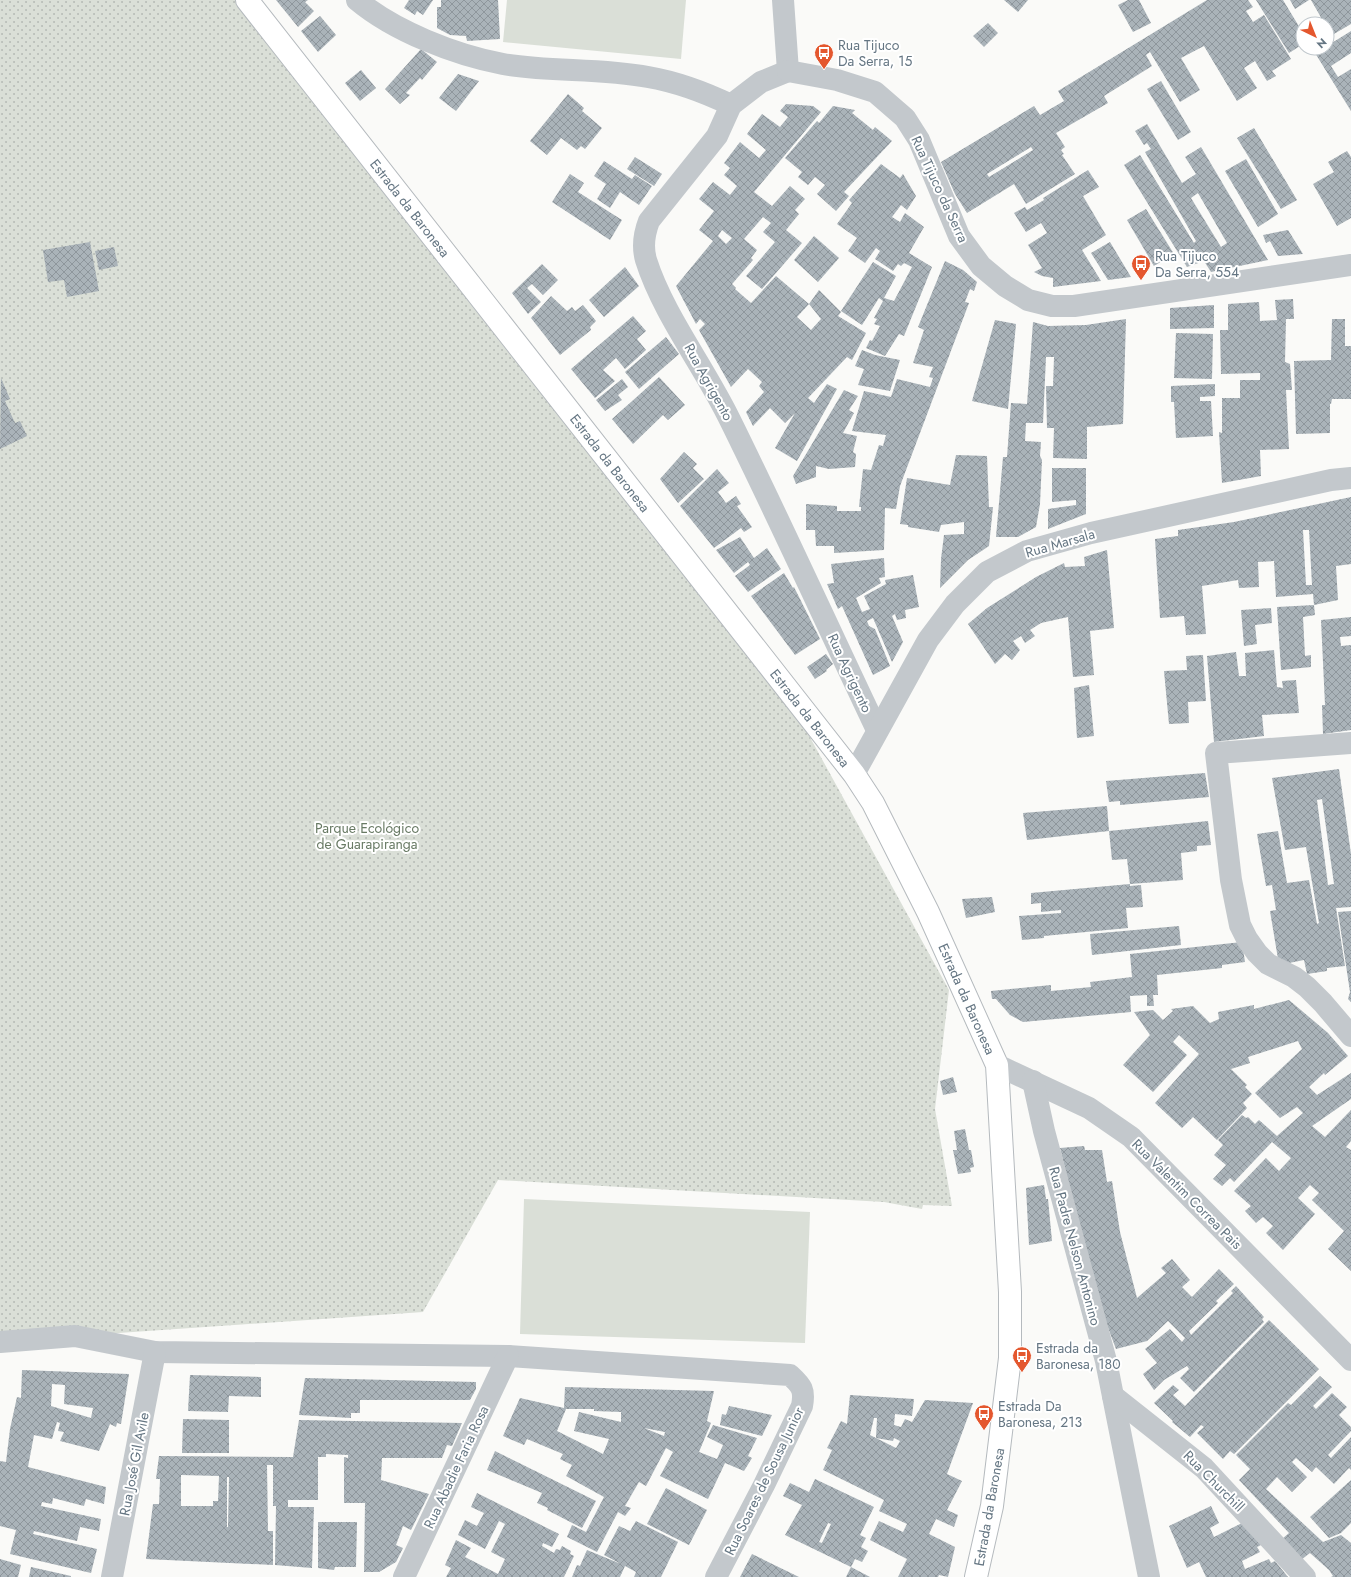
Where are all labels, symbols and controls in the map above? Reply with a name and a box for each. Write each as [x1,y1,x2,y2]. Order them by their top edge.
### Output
north arrow [1295,16,1335,56]
text: N [1313,34,1330,52]
place label: Rua Tijuco Da Serra, 15 [838,35,912,71]
bus stop icon: Rua Tijuco Da Serra, 15 [813,42,835,70]
street label: Rua Tijuco da Serra [906,132,974,246]
street label: Estrada da Baronesa [365,155,455,261]
place label: Rua Tijuco Da Serra, 554 [1155,246,1239,282]
bus stop icon: Rua Tijuco Da Serra, 554 [1130,253,1152,281]
street label: Rua Agrigento [680,340,739,424]
street label: Estrada da Baronesa [565,410,655,516]
street label: Rua Marsala [1023,524,1097,562]
street label: Rua Agrigento [823,630,877,716]
street label: Estrada da Baronesa [765,665,855,771]
park label: Parque Ecológico de Guarapiranga [315,818,419,854]
street label: Estrada da Baronesa [934,940,1000,1058]
street label: Rua Valentim Correa Pais [1127,1134,1247,1254]
street label: Rua Padre Nelson Antonino [1044,1164,1106,1328]
place label: Estrada da Baronesa, 180 [1036,1338,1121,1374]
bus stop icon: Estrada da Baronesa, 180 [1011,1345,1033,1373]
place label: Estrada Da Baronesa, 213 [998,1396,1082,1432]
street label: Rua Abadie Faria Rosa [419,1402,493,1532]
street label: Rua Soares de Sousa Junior [719,1403,809,1558]
bus stop icon: Estrada Da Baronesa, 213 [973,1403,995,1431]
street label: Rua José Gil Avile [114,1411,154,1517]
street label: Estrada da Baronesa [969,1446,1009,1568]
street label: Rua Churchill [1179,1446,1249,1516]

